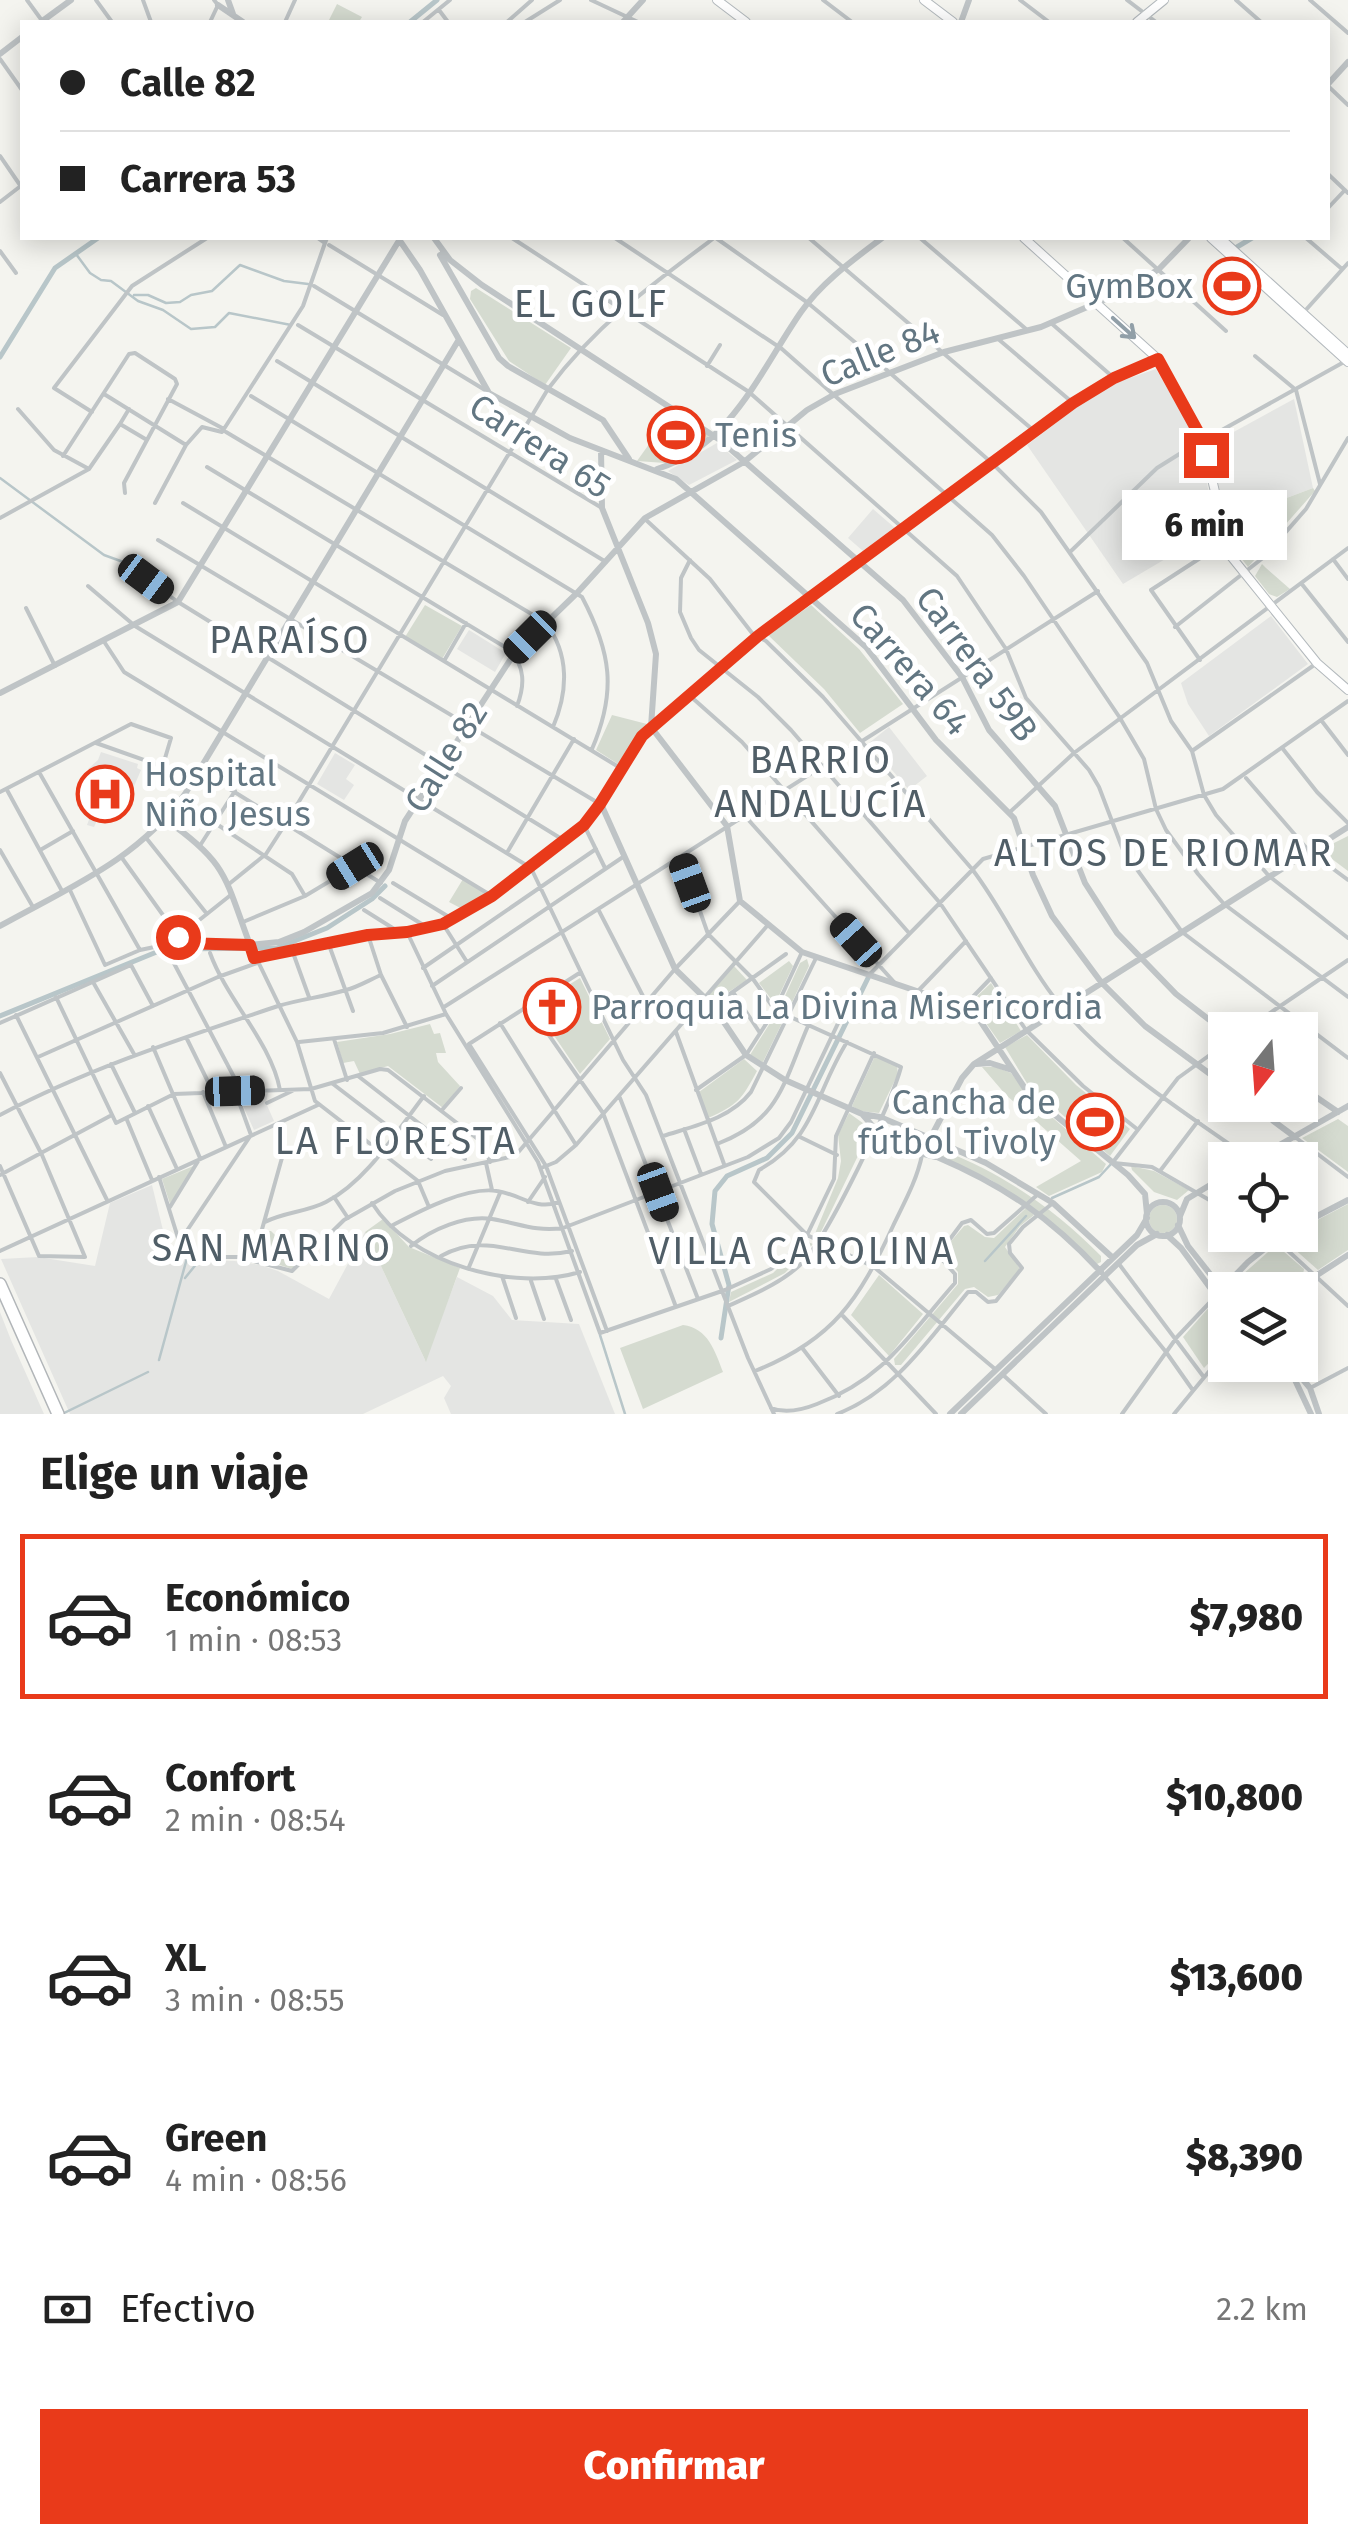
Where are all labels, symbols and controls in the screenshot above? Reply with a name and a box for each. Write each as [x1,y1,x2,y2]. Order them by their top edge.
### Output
text: Calle 82 [120,60,256,106]
text: Carrera 53 [120,156,296,202]
sports icon: GymBox [1202,256,1262,316]
place label: GymBox [1065,265,1193,307]
district label: EL GOLF [514,281,668,327]
street label: Calle 84 [814,310,946,396]
one-way arrow [1111,316,1136,339]
street label: Carrera 65 [461,385,619,507]
sports icon: Tenis [646,405,706,465]
place label: Tenis [715,414,797,456]
route end [1184,433,1229,478]
callout: 6 min [1124,490,1288,560]
text: 6 min [1165,506,1244,544]
car [113,549,179,609]
street label: Carrera 59B [907,579,1047,749]
street label: Carrera 64 [841,594,979,744]
car [498,605,562,669]
district label: PARAÍSO [209,617,371,663]
street label: Calle 82 [396,694,496,820]
district label: BARRIO ANDALUCÍA [714,737,928,827]
place label: Hospital Niño Jesus [144,753,311,835]
hospital icon: Hospital Niño Jesus [75,764,135,824]
district label: ALTOS DE RIOMAR [994,830,1334,876]
car [322,837,388,895]
car [666,850,714,916]
car [825,908,887,972]
route start [156,915,201,960]
church icon: Parroquia La Divina Misericordia [522,977,582,1037]
place label: Parroquia La Divina Misericordia [591,986,1103,1028]
north arrow [1208,1012,1318,1122]
map controls [1208,1012,1318,1382]
car [204,1075,266,1107]
place label: Cancha de fútbol Tivoly [858,1081,1056,1163]
sports icon: Cancha de fútbol Tivoly [1065,1092,1125,1152]
district label: LA FLORESTA [275,1118,517,1164]
button: locate [1208,1142,1318,1252]
car [634,1159,682,1225]
district label: SAN MARINO [151,1225,393,1271]
district label: VILLA CAROLINA [649,1228,955,1274]
button: layers [1208,1272,1318,1382]
text: Elige un viaje [40,1447,308,1501]
icon: car [45,1572,135,1662]
text: Económico [165,1575,350,1621]
text: $7,980 [1190,1594,1303,1640]
text: 1 min · 08:53 [165,1621,342,1659]
icon: car [45,1752,135,1842]
text: Confort [165,1755,295,1801]
text: $10,800 [1166,1774,1303,1820]
text: 2 min · 08:54 [165,1801,346,1839]
icon: car [45,1932,135,2022]
text: XL [165,1935,207,1981]
text: $13,600 [1170,1954,1303,2000]
text: 3 min · 08:55 [165,1981,345,2019]
icon: car [45,2112,135,2202]
text: Green [165,2115,268,2161]
text: $8,390 [1186,2134,1303,2180]
text: 4 min · 08:56 [165,2161,347,2199]
icon: cash [40,2282,95,2337]
text: Efectivo [120,2286,256,2332]
text: 2.2 km [1216,2290,1308,2328]
button: Confirmar [40,2409,1308,2524]

